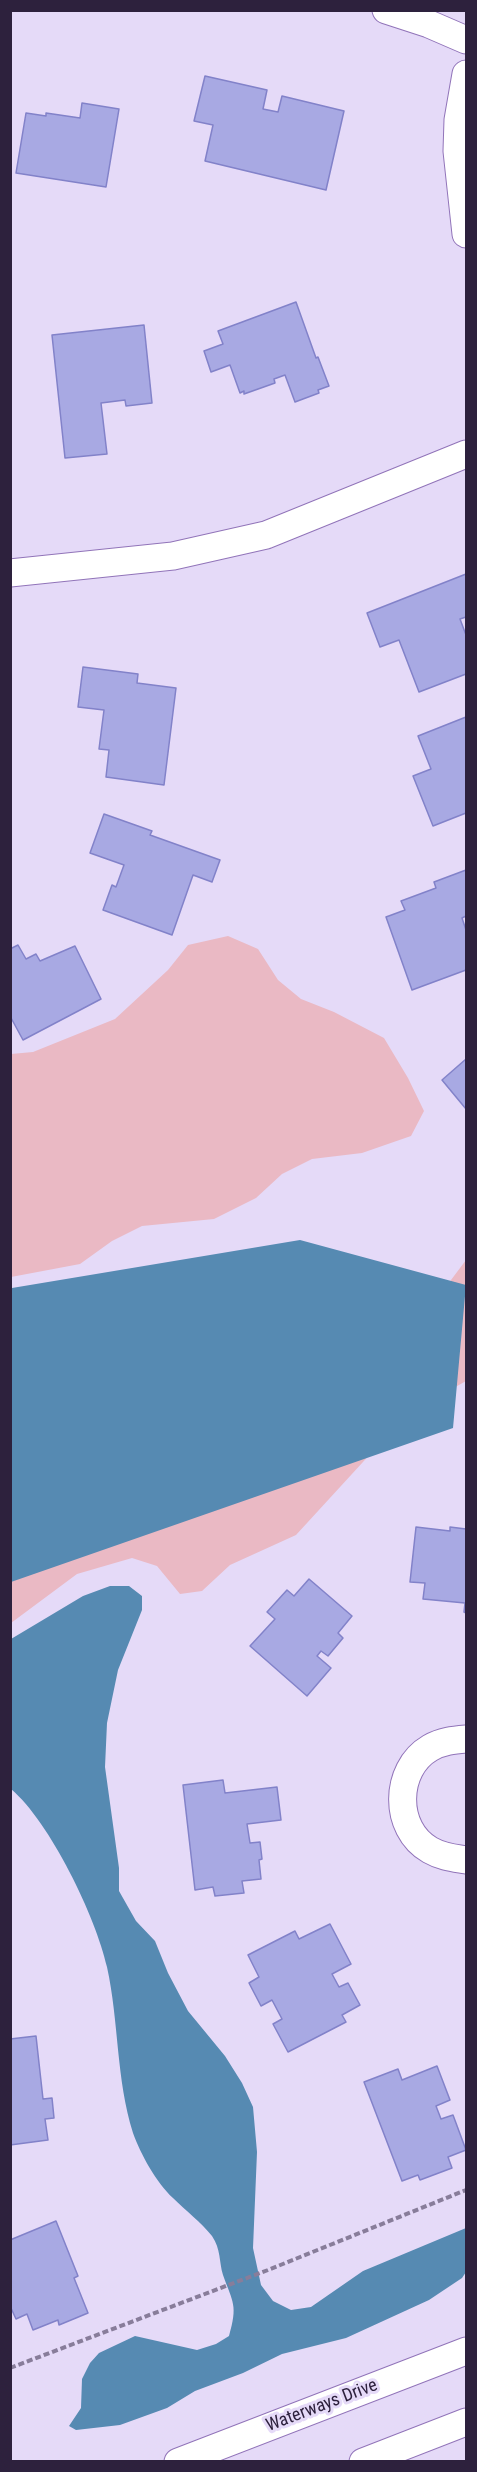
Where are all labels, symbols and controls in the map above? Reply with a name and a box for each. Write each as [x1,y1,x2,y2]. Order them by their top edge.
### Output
street label: Waterways Drive [263,2375,381,2437]

